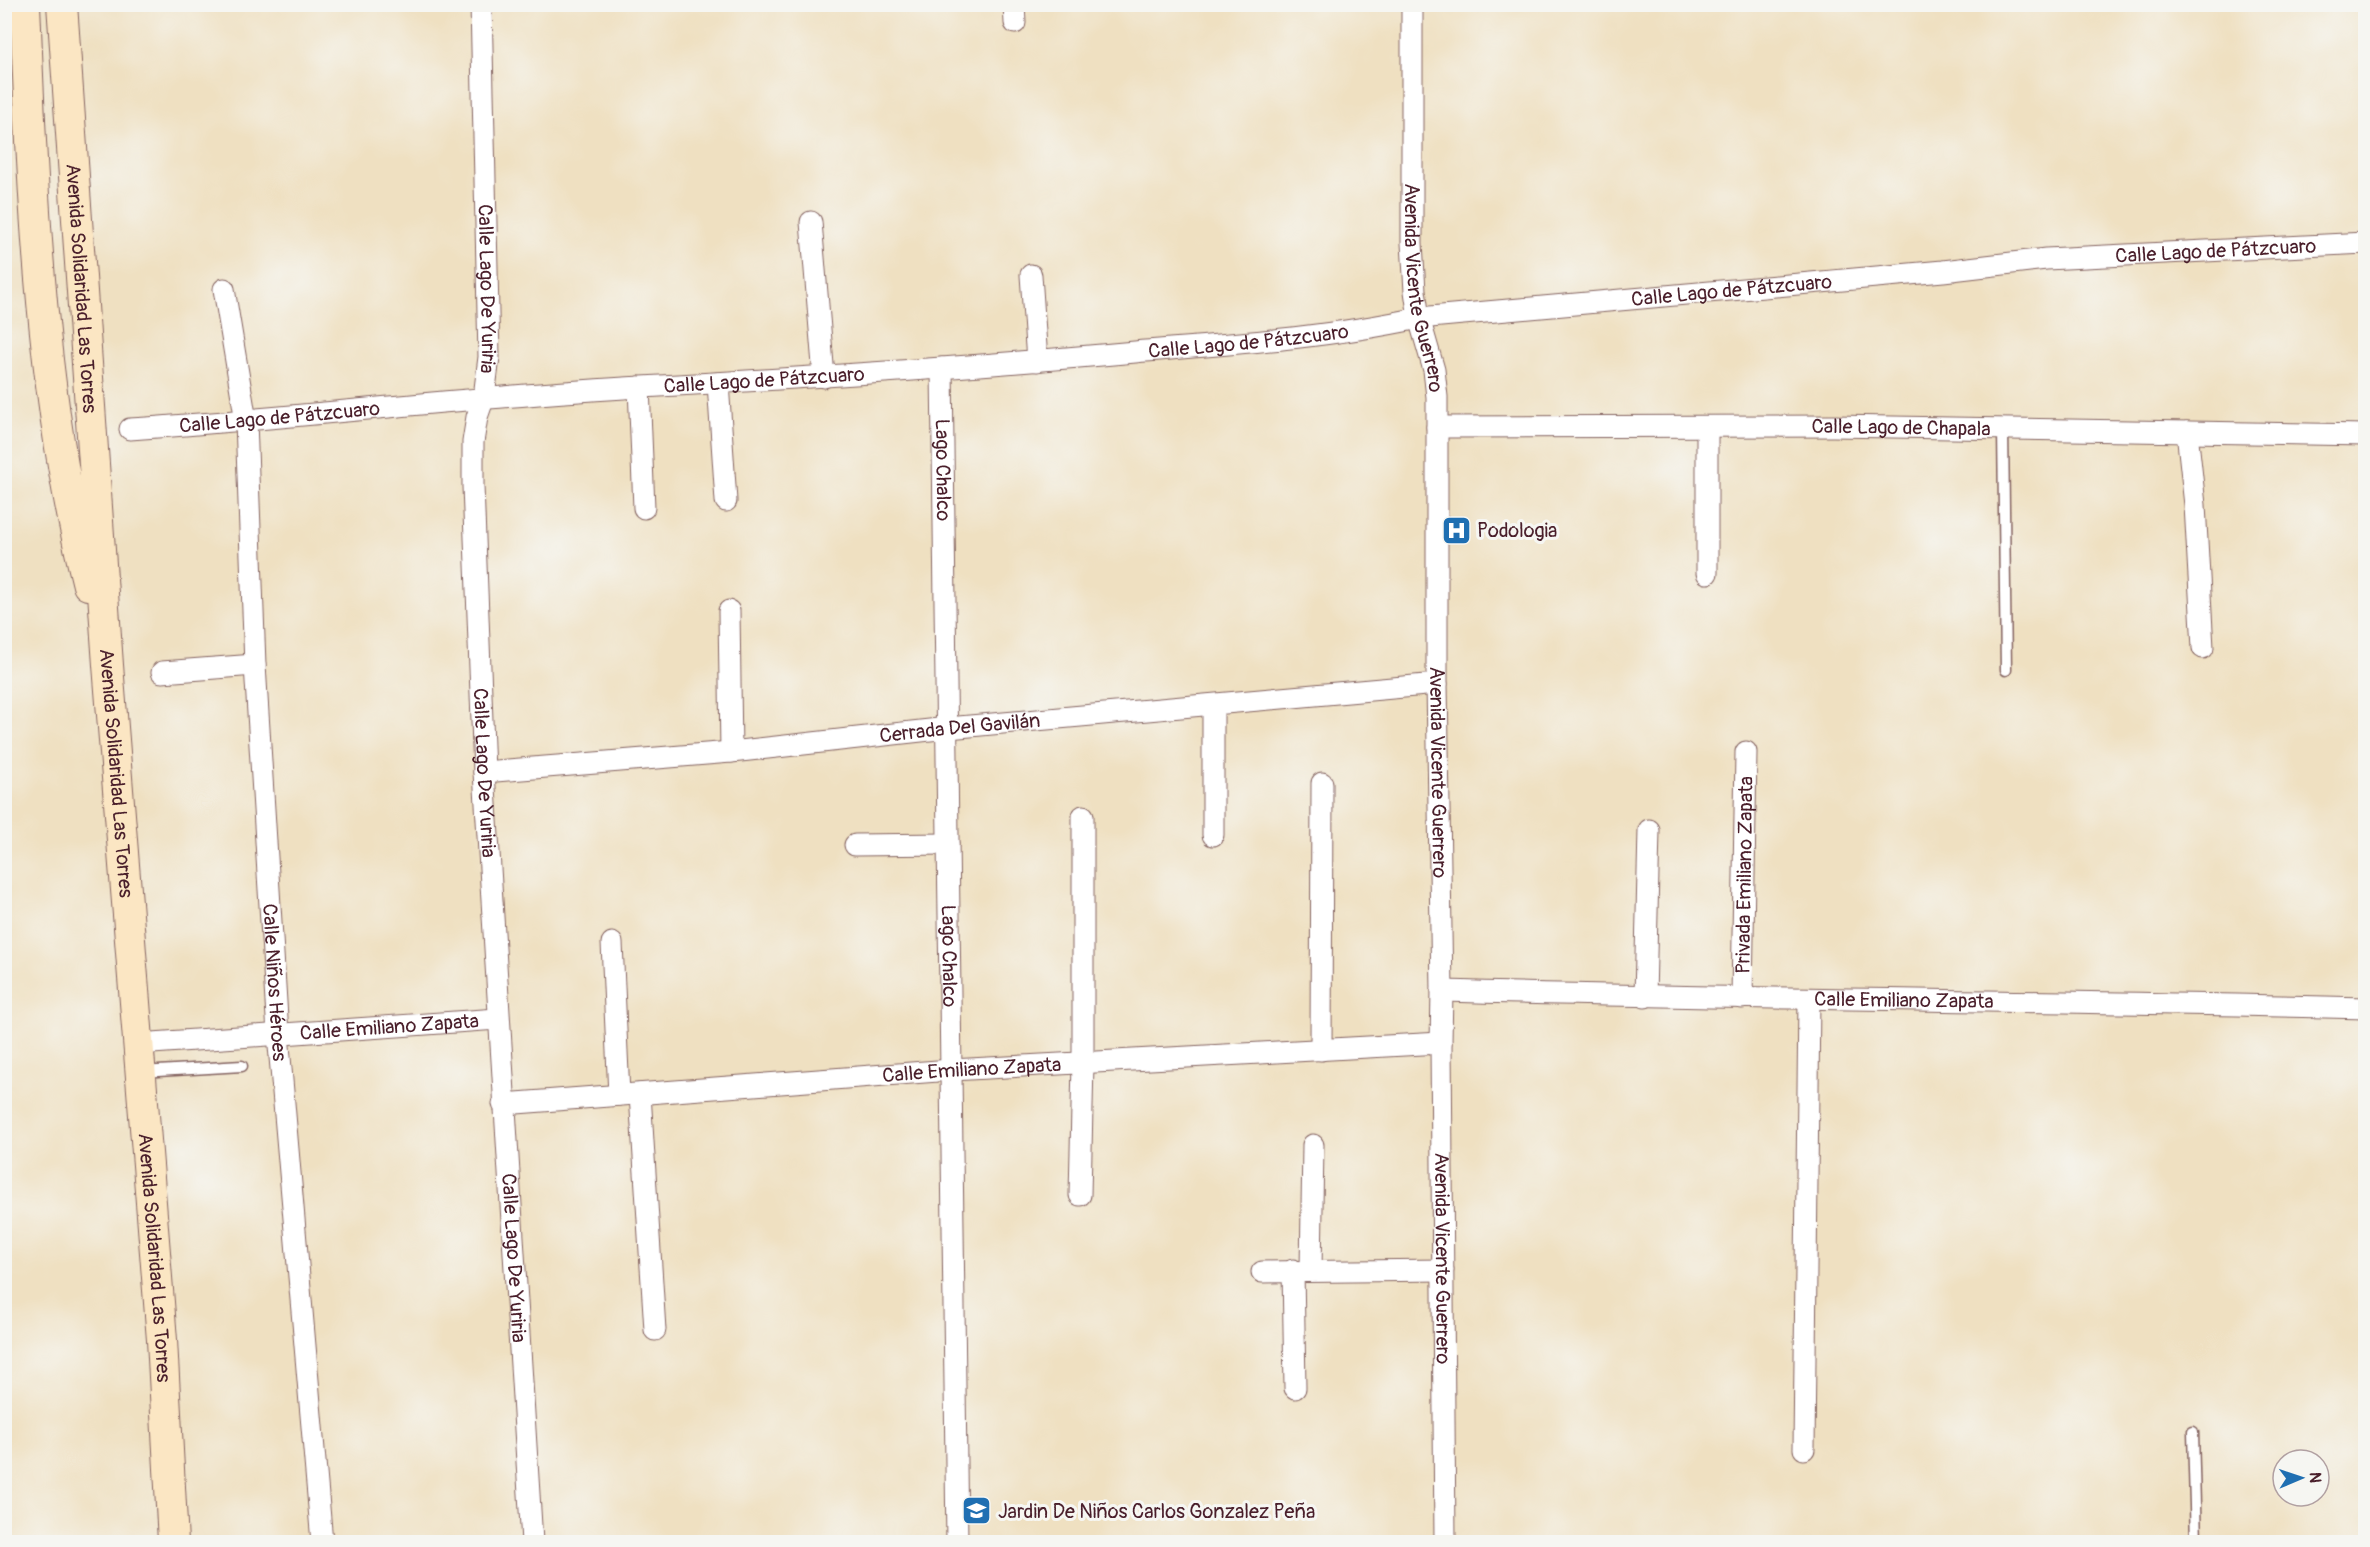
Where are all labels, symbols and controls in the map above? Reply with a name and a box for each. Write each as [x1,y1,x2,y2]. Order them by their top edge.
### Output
street label: Avenida Solidaridad Las Torres [60,163,102,414]
street label: Avenida Vicente Guerrero [1399,183,1448,394]
street label: Calle Lago De Yuriria [473,204,501,375]
street label: Calle Lago de Pátzcuaro [2115,233,2317,269]
street label: Calle Lago de Pátzcuaro [1630,269,1833,312]
street label: Calle Lago de Pátzcuaro [1147,319,1351,364]
street label: Calle Lago de Pátzcuaro [663,361,866,399]
street label: Calle Lago de Pátzcuaro [178,396,381,439]
street label: Calle Lago de Chapala [1811,414,1991,442]
street label: Lago Chalco [930,419,956,522]
hospital icon: Podologia [1440,514,1472,546]
place label: Podologia [1477,518,1557,543]
street label: Avenida Solidaridad Las Torres [94,648,139,899]
street label: Avenida Vicente Guerrero [1424,666,1452,879]
street label: Calle Lago De Yuriria [468,688,501,858]
street label: Cerrada Del Gavilán [878,708,1041,748]
street label: Privada Emiliano Zapata [1730,776,1759,974]
street label: Calle Niños Héroes [257,903,292,1062]
street label: Lago Chalco [936,905,962,1008]
street label: Calle Emiliano Zapata [1814,987,1994,1014]
street label: Calle Emiliano Zapata [299,1008,480,1046]
street label: Calle Emiliano Zapata [881,1052,1062,1088]
street label: Avenida Solidaridad Las Torres [132,1132,176,1383]
street label: Avenida Vicente Guerrero [1429,1152,1456,1364]
street label: Calle Lago De Yuriria [496,1172,532,1343]
north arrow [2271,1448,2331,1508]
text: N [2305,1472,2325,1483]
school or university icon: Jardin De Niños Carlos Gonzalez Peña [961,1495,993,1527]
place label: Jardin De Niños Carlos Gonzalez Peña [998,1499,1315,1524]

